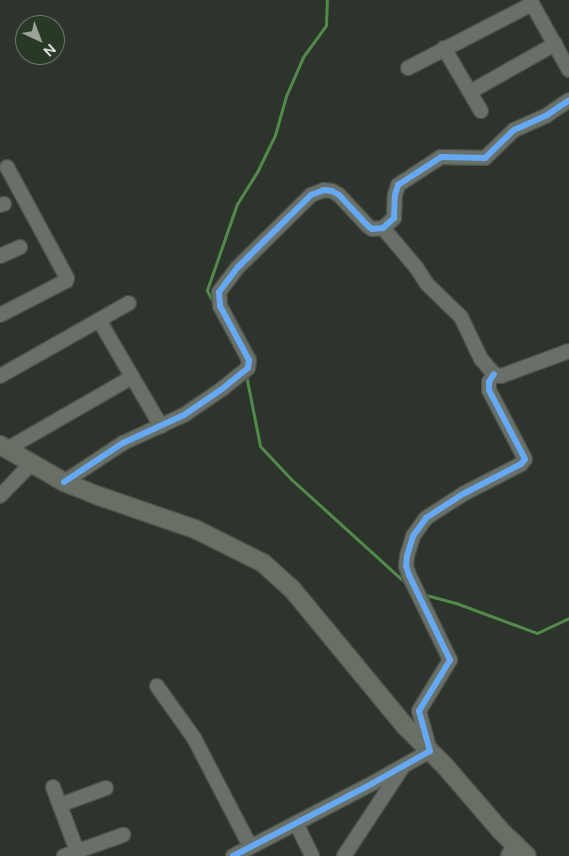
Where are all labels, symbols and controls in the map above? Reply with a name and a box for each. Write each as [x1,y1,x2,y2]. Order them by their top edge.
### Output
north arrow [15,15,65,65]
text: N [40,41,59,60]

